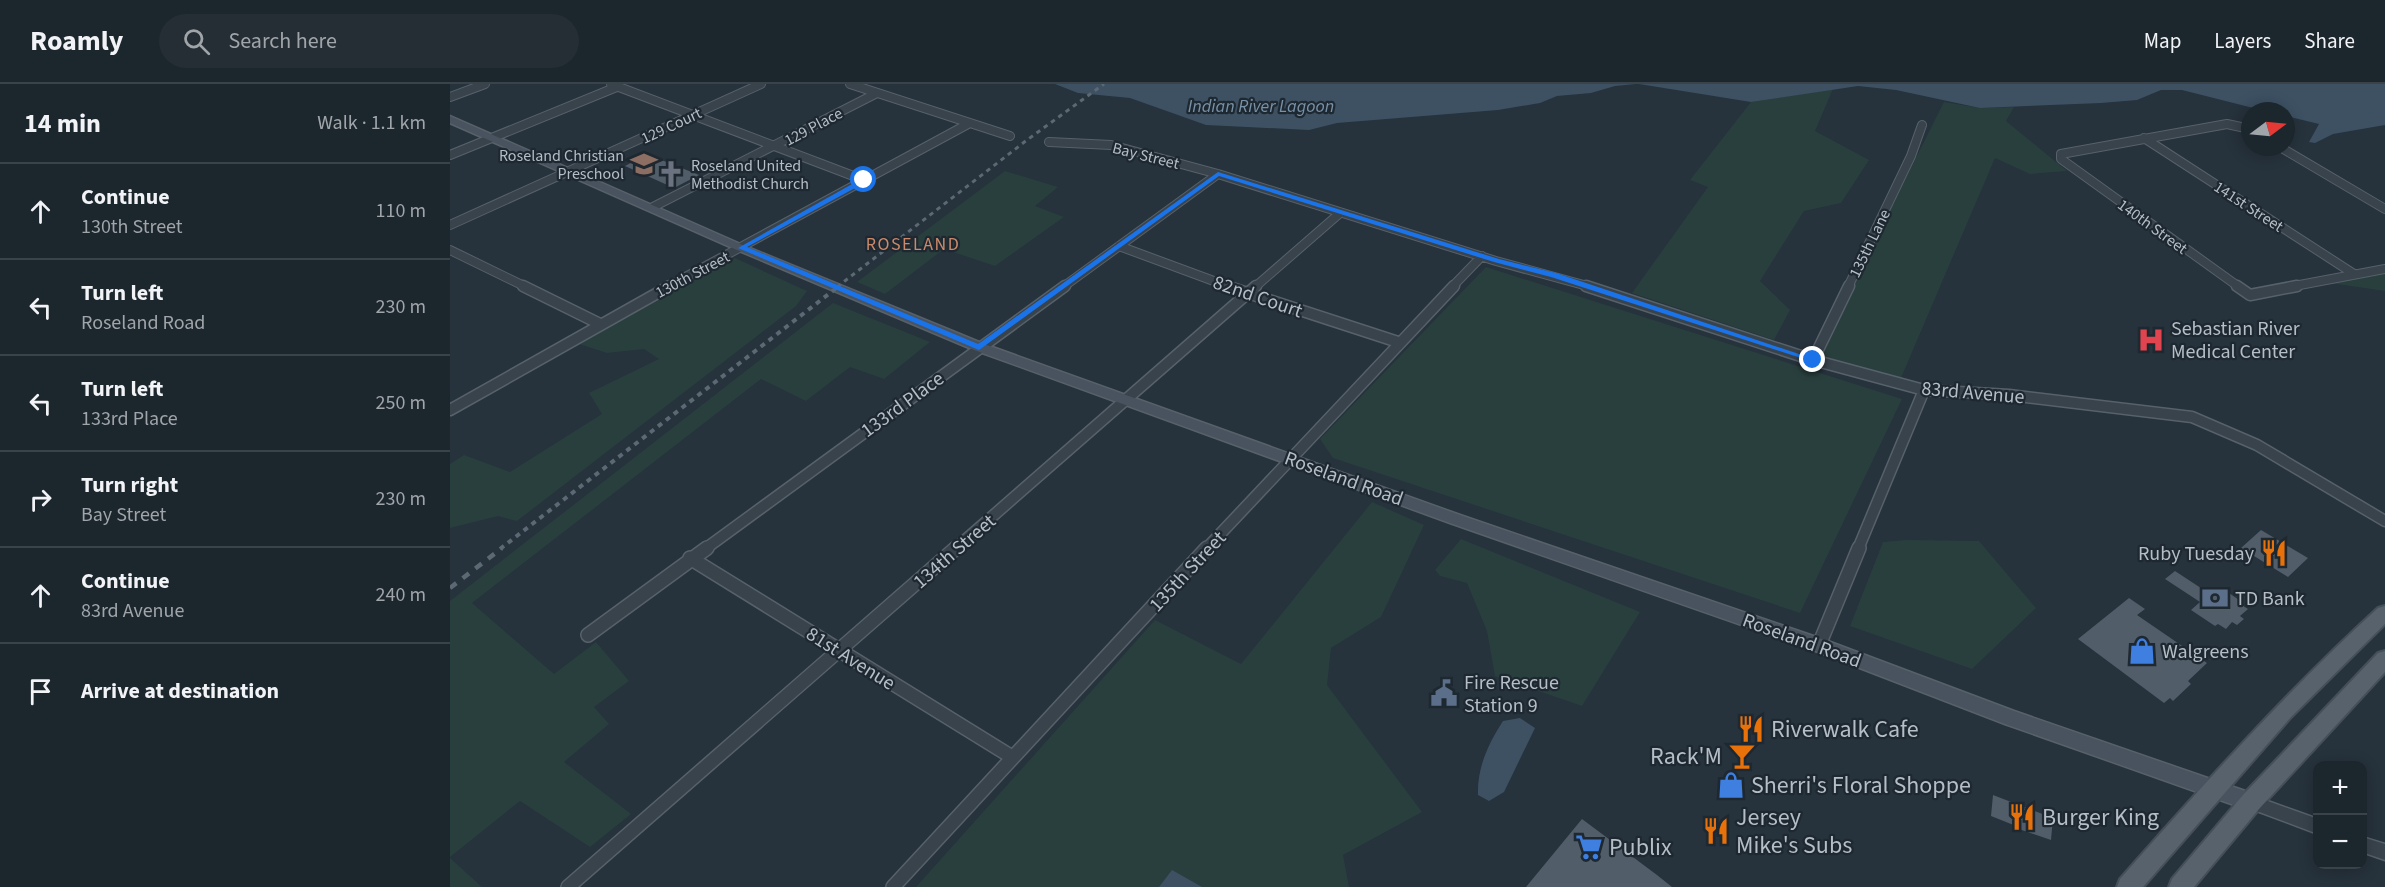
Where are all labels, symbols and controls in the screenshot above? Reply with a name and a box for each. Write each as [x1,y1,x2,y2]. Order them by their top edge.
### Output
search box [159,14,579,68]
text: Roamly [30,21,123,61]
icon: search [180,25,213,58]
text: Search here [228,25,337,57]
text: Map [2144,26,2181,56]
text: Layers [2214,26,2271,56]
text: Share [2304,26,2355,56]
water label: Indian River Lagoon [1188,94,1334,119]
street label: 129 Court [638,102,706,150]
street label: 129 Place [780,102,847,151]
north arrow [2241,102,2295,156]
text: 14 min [24,105,101,142]
text: Walk · 1.1 km [317,109,426,137]
street label: Bay Street [1110,137,1182,175]
place label: Roseland Christian Preschool [499,145,624,185]
school or university icon: Roseland Christian Preschool [629,149,659,179]
place label: Roseland United Methodist Church [691,155,809,195]
church icon: Roseland United Methodist Church [656,159,686,189]
route start [850,166,876,192]
street label: 141st Street [2209,176,2288,238]
text: Continue [81,181,170,213]
street label: 140th Street [2113,194,2192,260]
icon: ahead [24,195,57,228]
text: 110 m [376,197,426,225]
street label: 135th Lane [1844,205,1896,281]
text: 130th Street [81,213,183,241]
district label: ROSELAND [866,232,960,257]
street label: 130th Street [651,246,734,304]
street label: 82nd Court [1209,269,1306,325]
text: Turn left [81,277,163,309]
icon: left [24,291,57,324]
text: 230 m [376,293,426,321]
text: Roseland Road [81,309,205,337]
place label: Sebastian River Medical Center [2171,315,2300,366]
hospital icon: Sebastian River Medical Center [2136,325,2166,355]
route end [1799,346,1825,372]
street label: 133rd Place [855,365,950,445]
text: Turn left [81,373,163,405]
street label: 83rd Avenue [1920,375,2026,411]
icon: left [24,387,57,420]
text: 250 m [376,389,426,417]
text: 133rd Place [81,405,178,433]
street label: Roseland Road [1280,445,1407,513]
text: Turn right [81,469,178,501]
icon: right [24,483,57,516]
text: 230 m [376,485,426,513]
text: Bay Street [81,501,166,529]
street label: 134th Street [907,508,1002,596]
street label: 135th Street [1143,525,1233,618]
restaurant icon: Ruby Tuesday [2259,538,2289,568]
place label: Ruby Tuesday [2138,540,2255,568]
text: Continue [81,565,170,597]
icon: ahead [24,579,57,612]
text: 240 m [376,581,426,609]
bank icon: TD Bank [2200,583,2230,613]
place label: TD Bank [2235,585,2305,613]
text: 83rd Avenue [81,597,184,625]
street label: Roseland Road [1738,607,1865,675]
street label: 81st Avenue [801,620,900,697]
shop icon: Walgreens [2127,636,2157,666]
place label: Walgreens [2162,638,2249,666]
place label: Fire Rescue Station 9 [1464,669,1559,720]
icon: arrive [24,675,57,708]
text: Arrive at destination [81,675,279,707]
public building icon: Fire Rescue Station 9 [1429,678,1459,708]
place label: Riverwalk Cafe [1771,712,1919,747]
restaurant icon: Riverwalk Cafe [1736,714,1766,744]
place label: Rack'M [1650,739,1722,774]
bar icon: Rack'M [1727,741,1757,771]
map controls [2313,761,2367,869]
button: + [2313,761,2367,815]
place label: Sherri's Floral Shoppe [1751,768,1971,803]
shop icon: Sherri's Floral Shoppe [1716,770,1746,800]
place label: Jersey Mike's Subs [1736,800,1852,863]
place label: Burger King [2042,800,2159,835]
restaurant icon: Burger King [2007,802,2037,832]
button: − [2313,815,2367,869]
restaurant icon: Jersey Mike's Subs [1701,816,1731,846]
place label: Publix [1609,830,1672,865]
supermarket icon: Publix [1574,832,1604,862]

